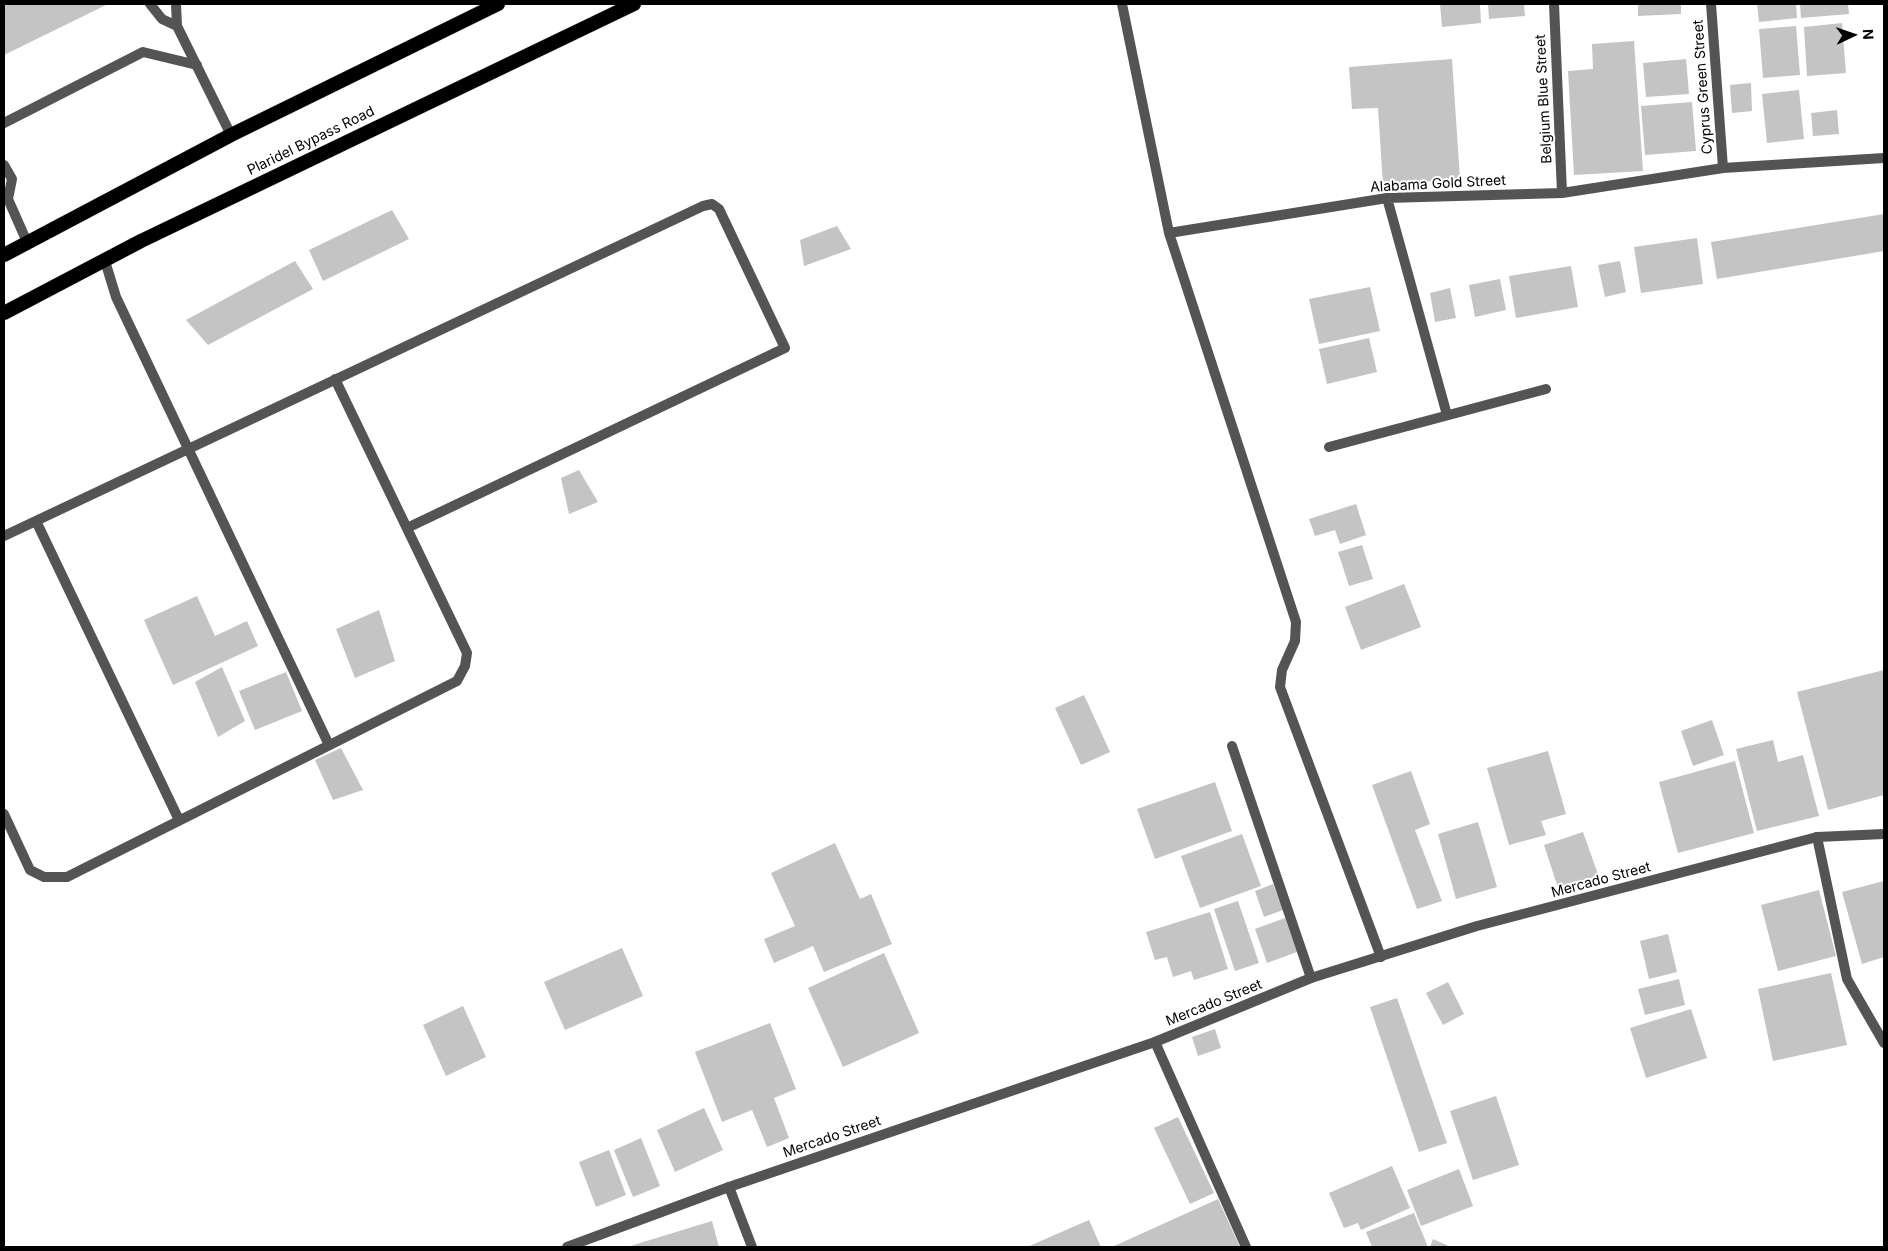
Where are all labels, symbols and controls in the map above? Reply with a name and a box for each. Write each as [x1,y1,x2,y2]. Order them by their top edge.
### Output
north arrow [1828,10,1878,60]
street label: Cyprus Green Street [1690,19,1716,155]
text: N [1860,28,1877,40]
street label: Belgium Blue Street [1532,34,1556,164]
street label: Plaridel Bypass Road [245,103,377,179]
street label: Alabama Gold Street [1370,172,1506,196]
street label: Mercado Street [1549,859,1653,901]
street label: Mercado Street [1163,976,1265,1030]
street label: Mercado Street [781,1112,883,1162]

